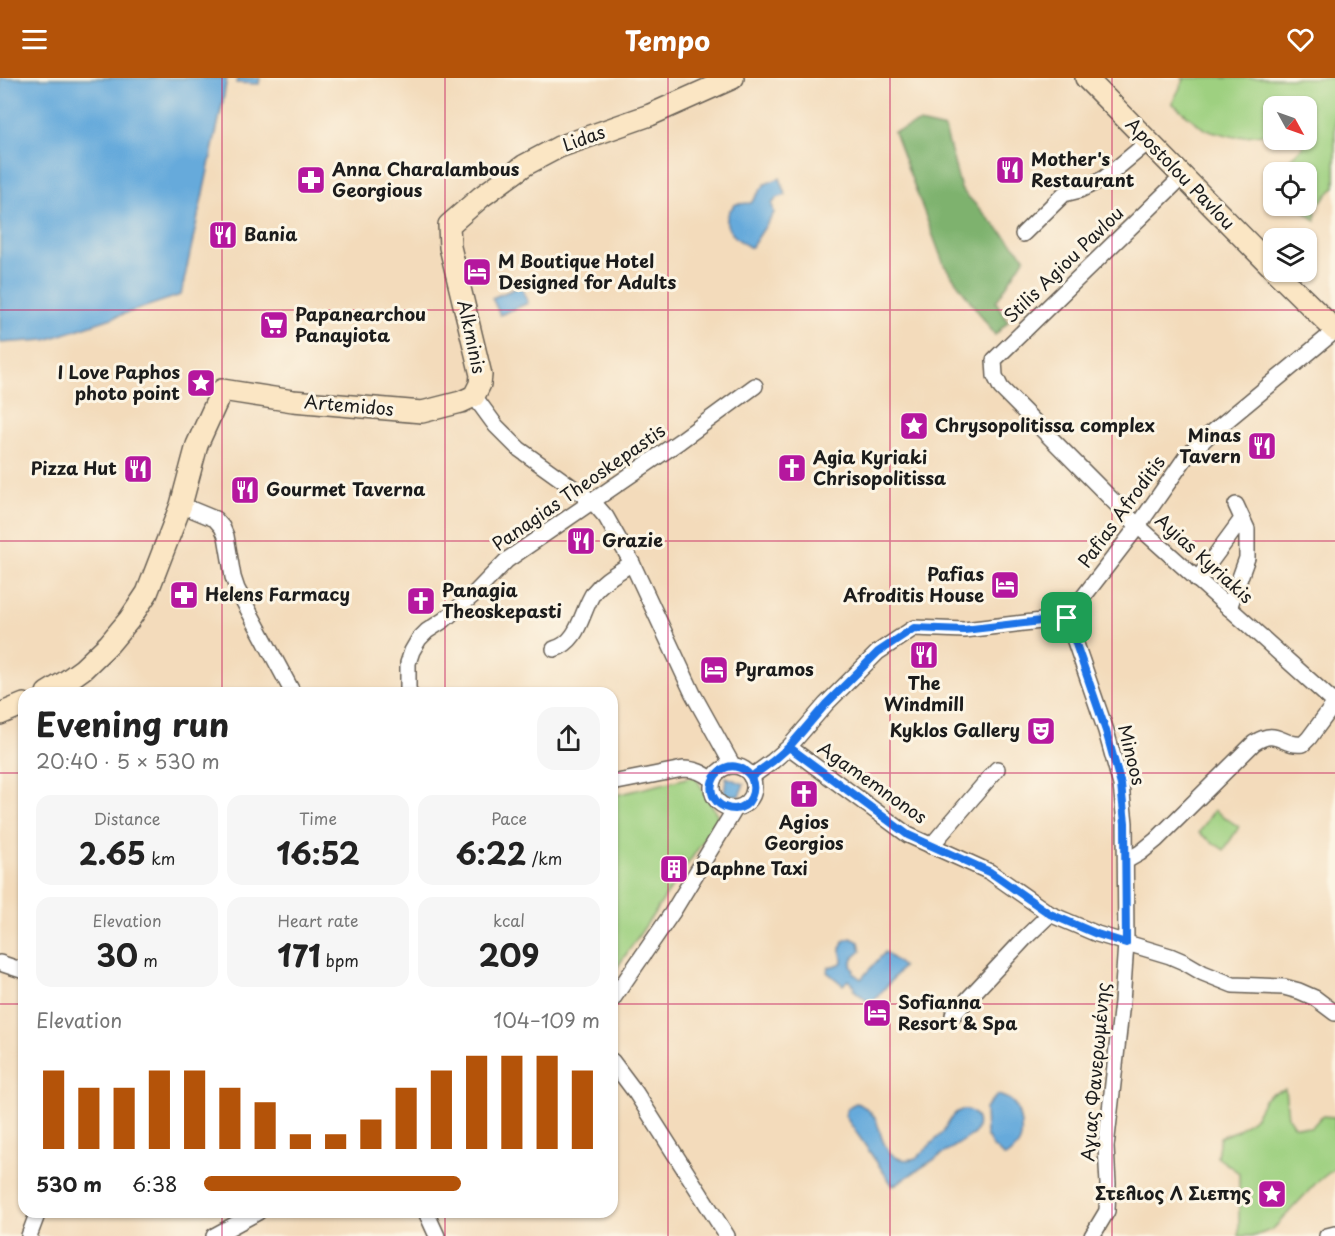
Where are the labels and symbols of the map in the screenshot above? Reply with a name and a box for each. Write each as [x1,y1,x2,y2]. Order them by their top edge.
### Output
north arrow [1263,96,1317,150]
street label: Apostolou Pavlou [1120,111,1242,235]
street label: Lidas [558,117,609,158]
place label: Mother's Restaurant [1031,145,1135,193]
restaurant icon: Mother's Restaurant [994,154,1026,186]
place label: Anna Charalambous Georgious [331,155,520,203]
pharmacy icon: Anna Charalambous Georgious [295,164,327,196]
street label: Stilis Agiou Pavlou [997,199,1129,328]
restaurant icon: Bania [207,219,239,251]
place label: Bania [244,220,298,247]
place label: M Boutique Hotel Designed for Adults [498,247,676,295]
hotel icon: M Boutique Hotel Designed for Adults [461,256,493,288]
street label: Alkminis [451,297,493,376]
place label: Papanearchou Panayiota [295,300,426,348]
supermarket icon: Papanearchou Panayiota [258,309,290,341]
place label: I Love Paphos photo point [57,358,180,406]
place icon: I Love Paphos photo point [185,367,217,399]
street label: Artemidos [303,387,395,422]
place icon: Chrysopolitissa complex [898,410,930,442]
place label: Chrysopolitissa complex [935,411,1155,438]
street label: Panagias Theoskepastis [486,417,670,557]
place label: Minas Tavern [1179,421,1241,469]
restaurant icon: Minas Tavern [1246,430,1278,462]
place label: Agia Kyriaki Chrisopolitissa [813,443,946,491]
street label: Pafias Afroditis [1071,449,1171,573]
church icon: Agia Kyriaki Chrisopolitissa [776,452,808,484]
restaurant icon: Pizza Hut [122,453,154,485]
place label: Pizza Hut [31,454,117,481]
restaurant icon: Gourmet Taverna [229,474,261,506]
place label: Gourmet Taverna [266,475,425,502]
street label: Ayias Kyriakis [1150,507,1260,609]
restaurant icon: Grazie [565,525,597,557]
place label: Grazie [602,526,663,553]
place label: Pafias Afroditis House [843,560,984,608]
hotel icon: Pafias Afroditis House [989,569,1021,601]
place label: Panagia Theoskepasti [442,576,562,624]
pharmacy icon: Helens Farmacy [168,579,200,611]
place label: Helens Farmacy [205,580,350,607]
church icon: Panagia Theoskepasti [405,585,437,617]
pin [1041,592,1092,643]
restaurant icon: The Windmill [908,639,940,671]
hotel icon: Pyramos [698,654,730,686]
place label: Pyramos [735,655,814,682]
place label: The Windmill [884,669,964,717]
theatre icon: Kyklos Gallery [1025,715,1057,747]
place label: Kyklos Gallery [889,716,1020,743]
street label: Minoos [1112,721,1153,788]
street label: Agamemnonos [813,734,933,830]
church icon: Agios Georgios [788,778,820,810]
place label: Agios Georgios [764,808,844,856]
building icon: Daphne Taxi [658,853,690,885]
place label: Daphne Taxi [695,854,808,881]
street label: Αγιας Φανερωμένης [1073,981,1116,1162]
place label: Sofianna Resort & Spa [898,988,1018,1036]
hotel icon: Sofianna Resort & Spa [861,997,893,1029]
place icon: Στελιος Λ Σιεπης [1256,1178,1288,1210]
place label: Στελιος Λ Σιεπης [1095,1179,1251,1206]

